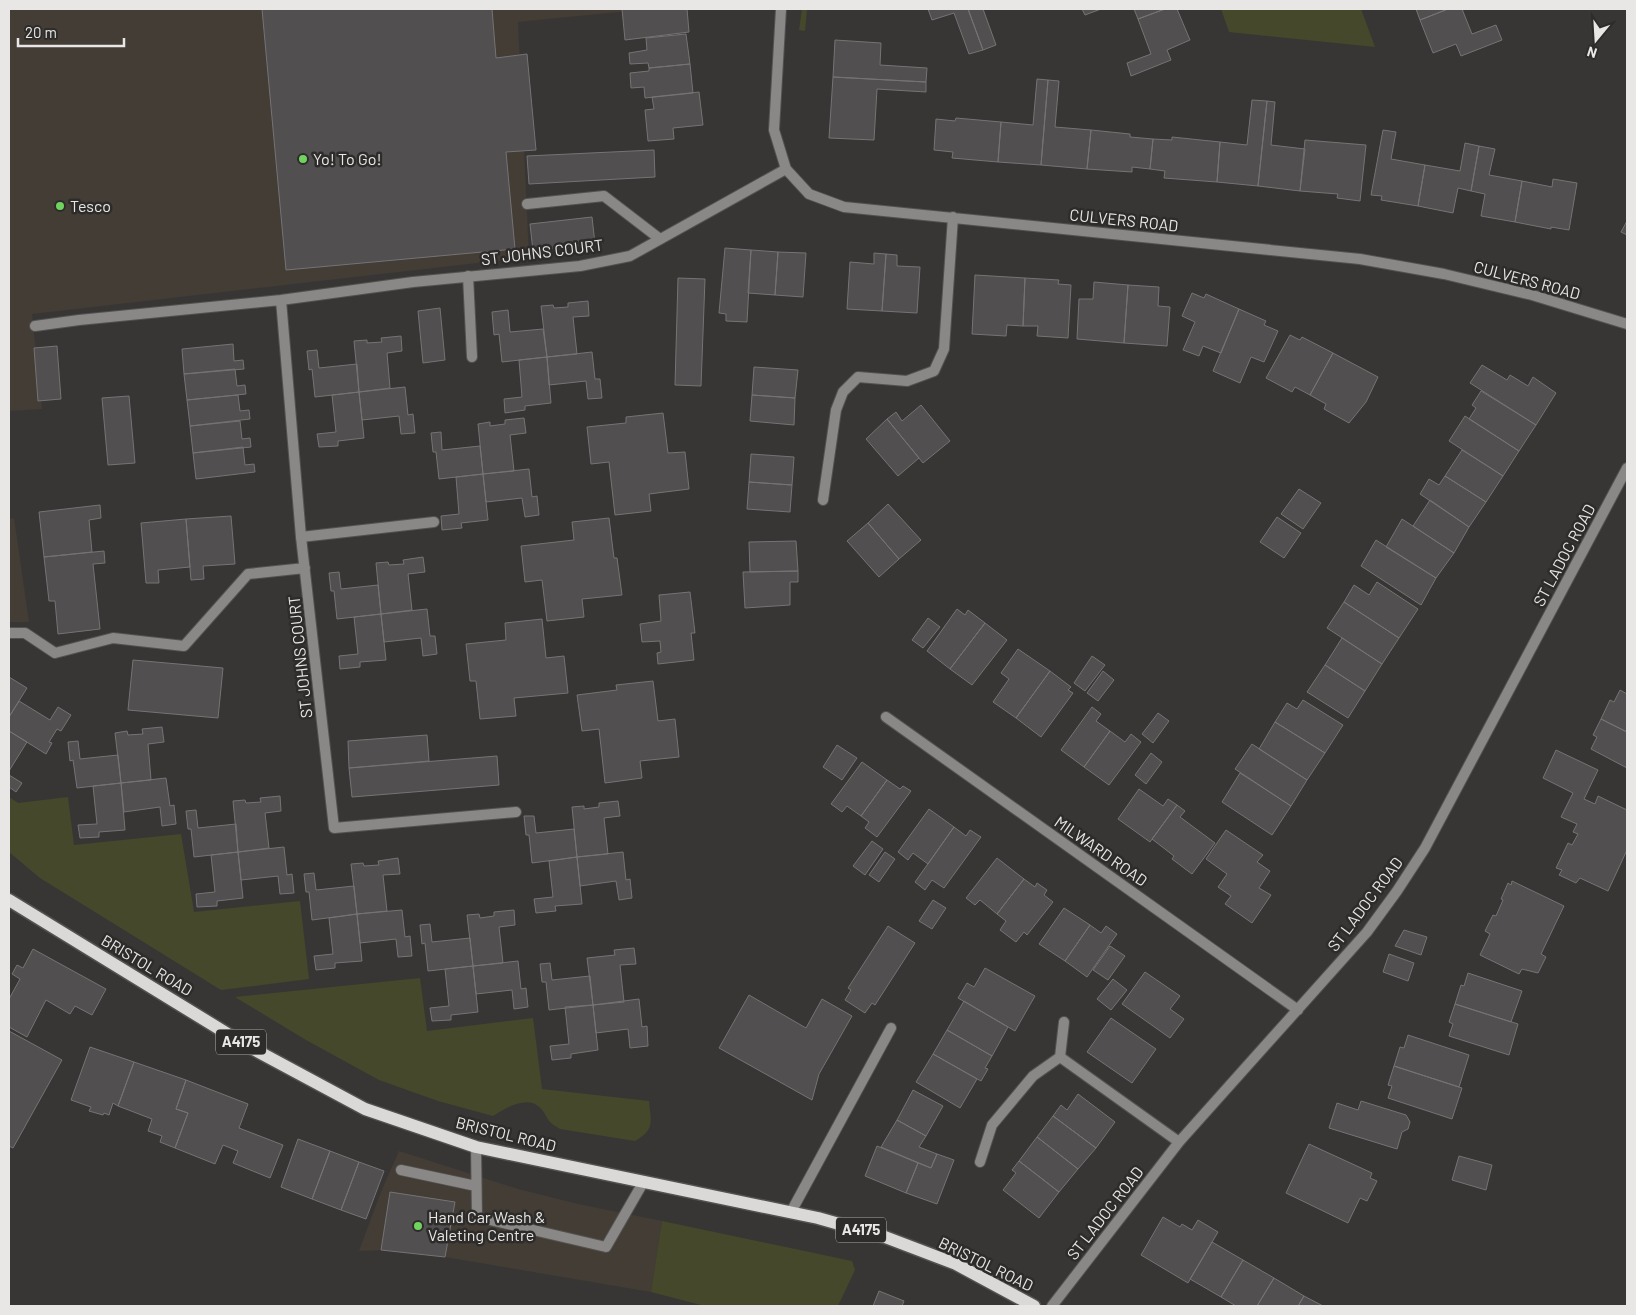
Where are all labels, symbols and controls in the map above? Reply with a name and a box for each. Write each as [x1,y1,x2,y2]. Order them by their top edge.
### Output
scale bar [18,15,124,47]
north arrow [1571,15,1621,65]
text: 20 m [25,23,57,41]
text: N [1585,43,1599,62]
place label: Yo! To Go! [313,149,382,168]
marker: Yo! To Go! [297,153,309,165]
place label: Tesco [70,196,111,215]
marker: Tesco [54,200,66,212]
street label: CULVERS ROAD [1069,204,1179,235]
street label: ST JOHNS COURT [480,235,604,268]
street label: CULVERS ROAD [1472,256,1582,303]
street label: ST LADOC ROAD [1529,500,1598,609]
street label: ST JOHNS COURT [284,595,315,719]
street label: MILWARD ROAD [1051,812,1151,890]
street label: ST LADOC ROAD [1323,853,1406,954]
street label: BRISTOL ROAD [98,930,196,999]
road number: A4175 [216,1030,266,1054]
street label: BRISTOL ROAD [454,1112,558,1155]
street label: ST LADOC ROAD [1062,1162,1147,1263]
place label: Hand Car Wash & Valeting Centre [428,1207,545,1244]
road number: A4175 [836,1218,886,1242]
marker: Hand Car Wash & Valeting Centre [412,1220,424,1232]
street label: BRISTOL ROAD [936,1232,1037,1295]

